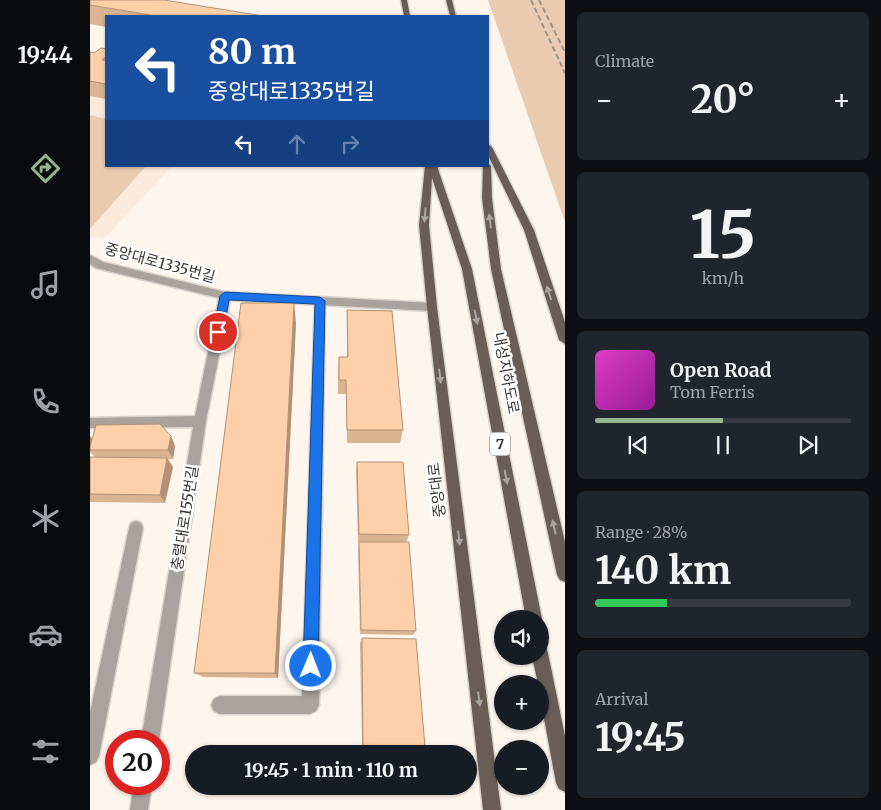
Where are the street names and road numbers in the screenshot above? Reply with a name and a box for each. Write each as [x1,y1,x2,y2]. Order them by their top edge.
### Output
street label: 중앙대로1335번길 [103,239,217,286]
street label: 내성지하도로 [489,330,524,415]
road number: 7 [490,432,510,456]
street label: 중앙대로 [424,462,449,519]
street label: 충렬대로155번길 [167,464,202,572]

